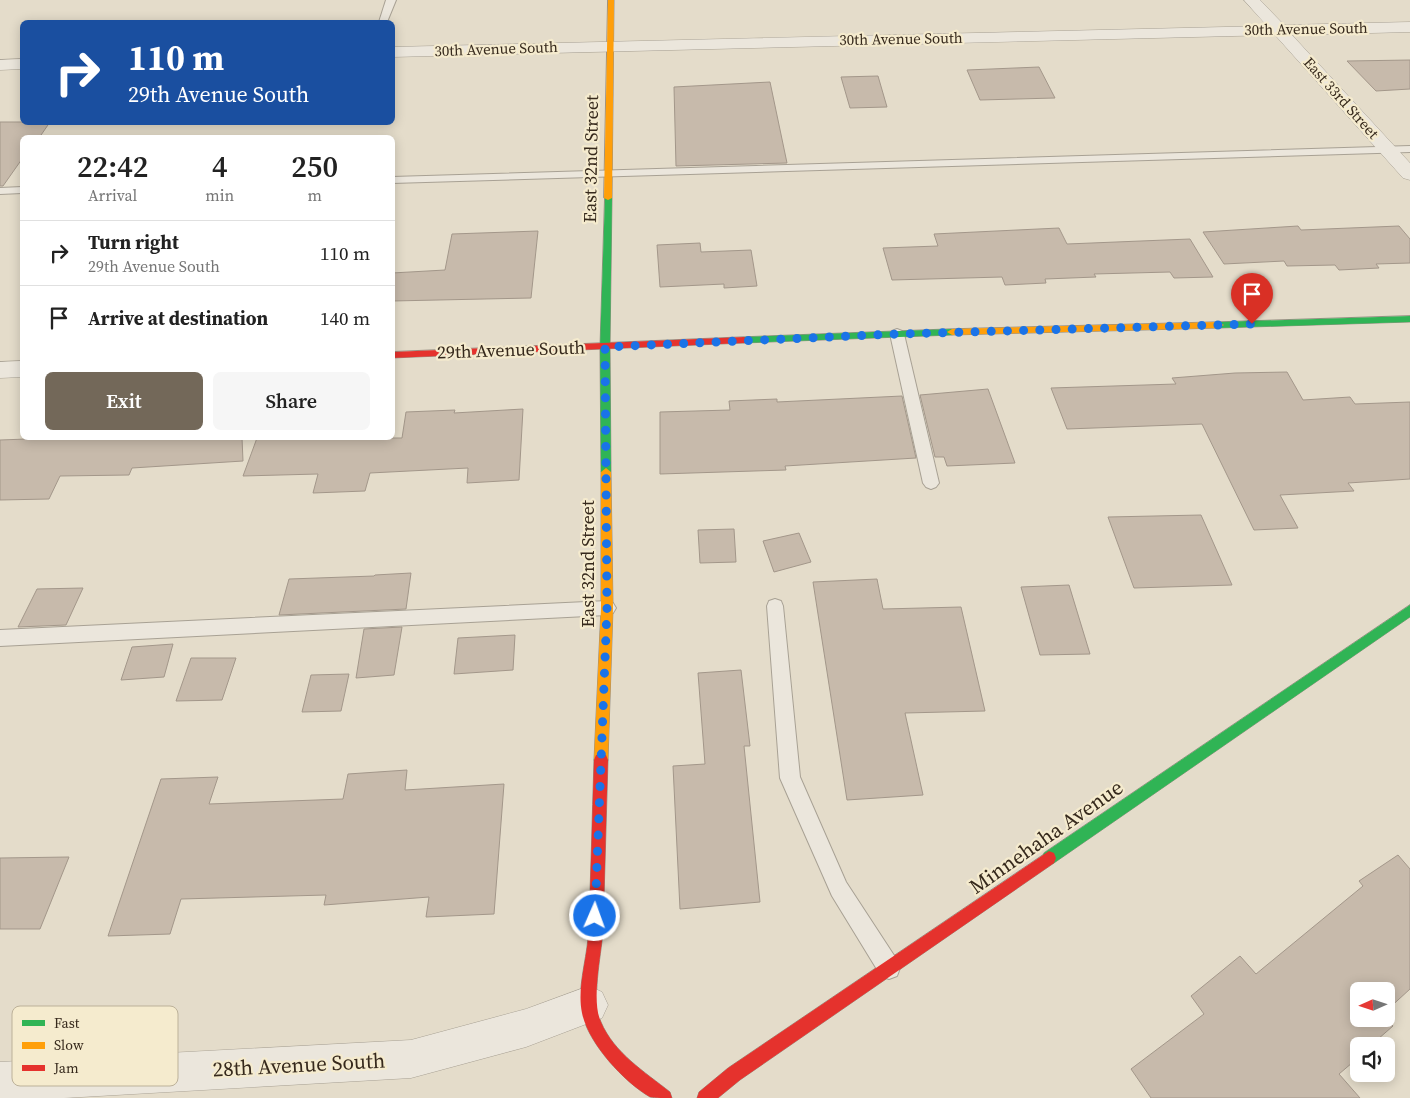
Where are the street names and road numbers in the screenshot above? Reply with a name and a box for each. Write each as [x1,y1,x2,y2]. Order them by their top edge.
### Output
street label: 30th Avenue South [1244,17,1368,40]
street label: 30th Avenue South [839,27,963,50]
street label: 30th Avenue South [434,36,558,61]
street label: East 33rd Street [1299,52,1384,143]
street label: East 32nd Street [577,95,604,223]
street label: 29th Avenue South [436,334,586,365]
street label: East 32nd Street [575,500,600,628]
street label: Minnehaha Avenue [963,773,1128,901]
street label: 28th Avenue South [212,1045,386,1084]

